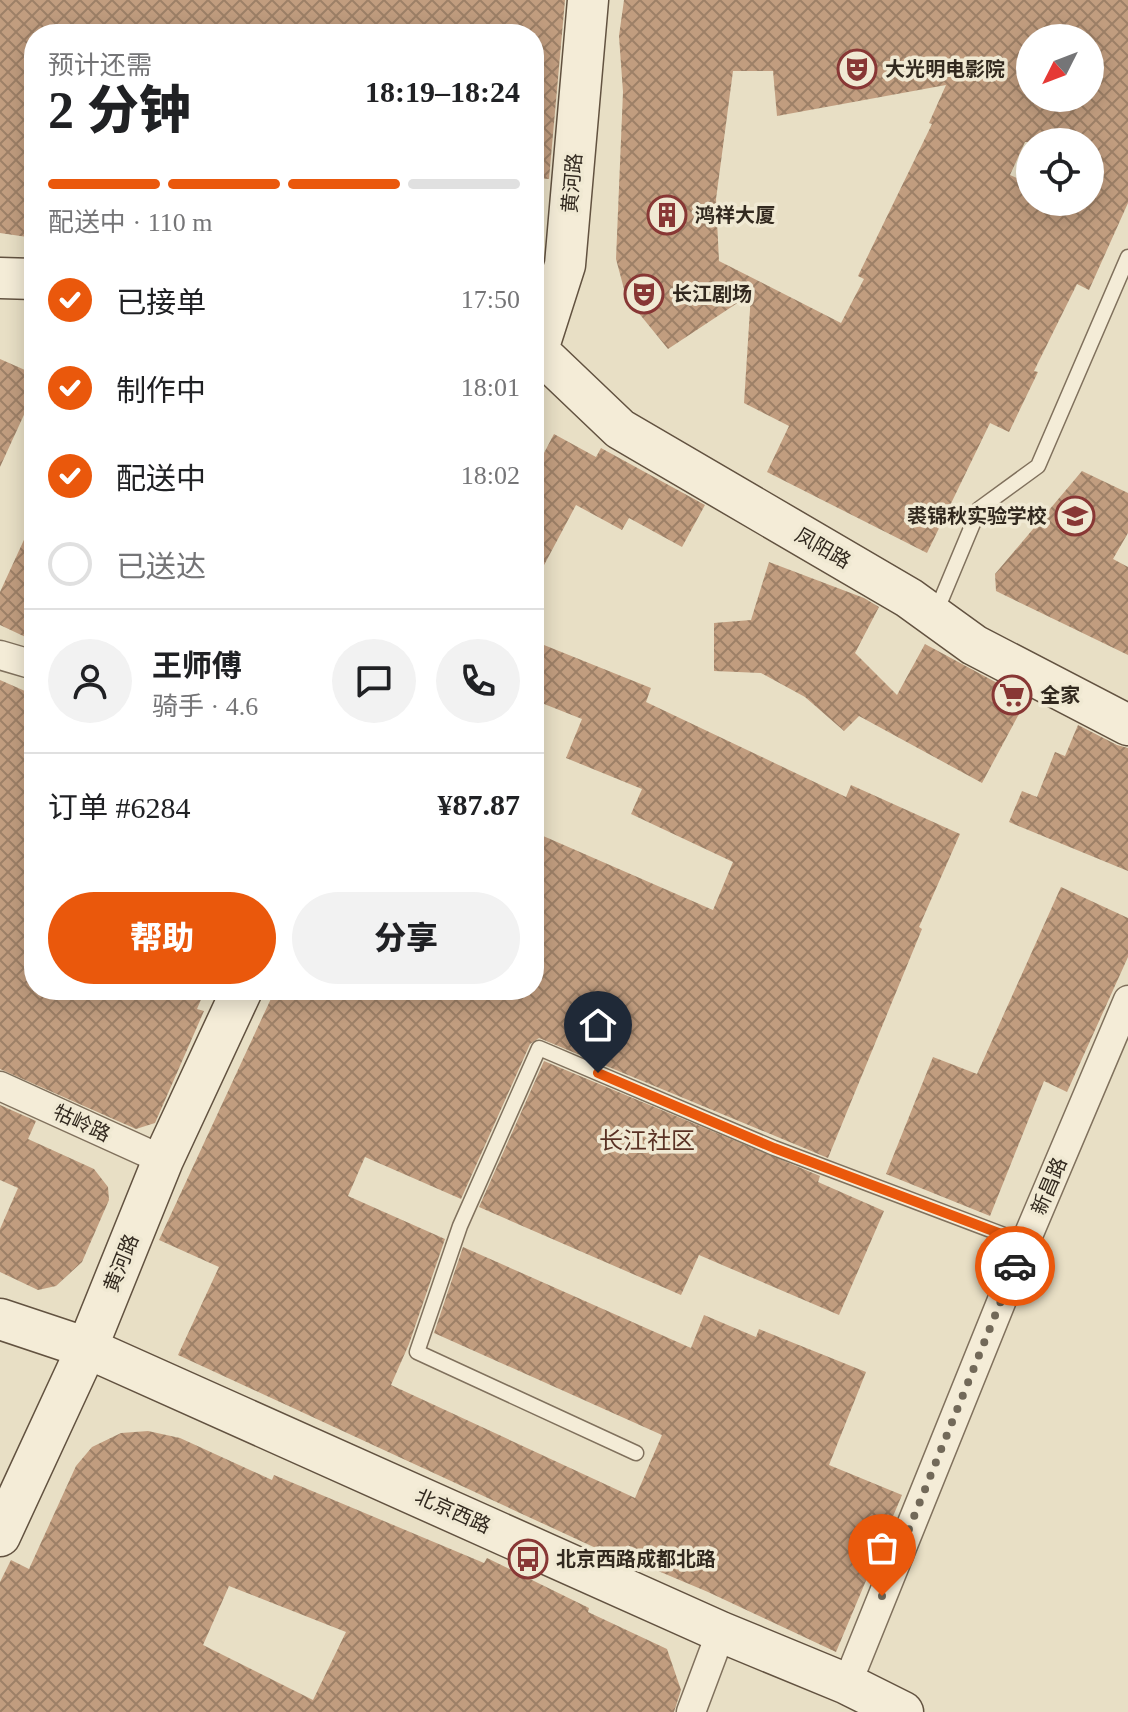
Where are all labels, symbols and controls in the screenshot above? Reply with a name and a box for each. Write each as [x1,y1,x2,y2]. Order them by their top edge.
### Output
north arrow [1016,24,1104,112]
map controls [1016,24,1104,216]
theatre icon: 大光明电影院 [836,48,878,90]
text: 预计还需 [48,51,152,80]
place label: 大光明电影院 [885,58,1005,80]
text: 18:19–18:24 [365,75,520,108]
text: 2 分钟 [48,82,191,139]
button: locate [1016,128,1104,216]
street label: 黄河路 [558,152,586,214]
building icon: 鸿祥大厦 [646,194,688,236]
place label: 鸿祥大厦 [695,204,775,226]
text: 配送中 · 110 m [48,208,212,237]
theatre icon: 长江剧场 [623,273,665,315]
icon: check [48,278,92,322]
place label: 长江剧场 [672,283,752,305]
text: 17:50 [461,285,520,314]
text: 已接单 [116,286,206,319]
icon: check [48,366,92,410]
text: 18:01 [461,373,520,402]
text: 制作中 [116,374,206,407]
icon: check [48,454,92,498]
text: 18:02 [461,461,520,490]
text: 配送中 [116,462,206,495]
school or university icon: 裘锦秋实验学校 [1054,495,1096,537]
place label: 裘锦秋实验学校 [907,505,1047,527]
street label: 凤阳路 [792,523,854,573]
text: 已送达 [116,550,206,583]
button: person [48,639,132,723]
button: chat [332,639,416,723]
button: phone [436,639,520,723]
text: 王师傅 [152,649,242,682]
supermarket icon: 全家 [991,674,1033,716]
place label: 全家 [1040,684,1080,706]
text: 骑手 · 4.6 [152,692,258,721]
text: ¥87.87 [438,788,520,821]
text: 订单 #6284 [48,791,191,824]
button: 帮助 [48,892,276,984]
button: 分享 [292,892,520,984]
pin [564,991,632,1073]
icon: home [576,1003,620,1047]
street label: 牯岭路 [50,1100,114,1146]
district label: 长江社区 [599,1128,695,1154]
street label: 新昌路 [1027,1154,1071,1218]
courier [975,1226,1055,1306]
street label: 黄河路 [100,1231,142,1295]
icon: car [993,1244,1037,1288]
street label: 北京西路 [412,1485,494,1537]
pin [848,1514,916,1596]
icon: bag [860,1526,904,1570]
bus stop icon: 北京西路成都北路 [507,1538,549,1580]
place label: 北京西路成都北路 [556,1548,716,1570]

